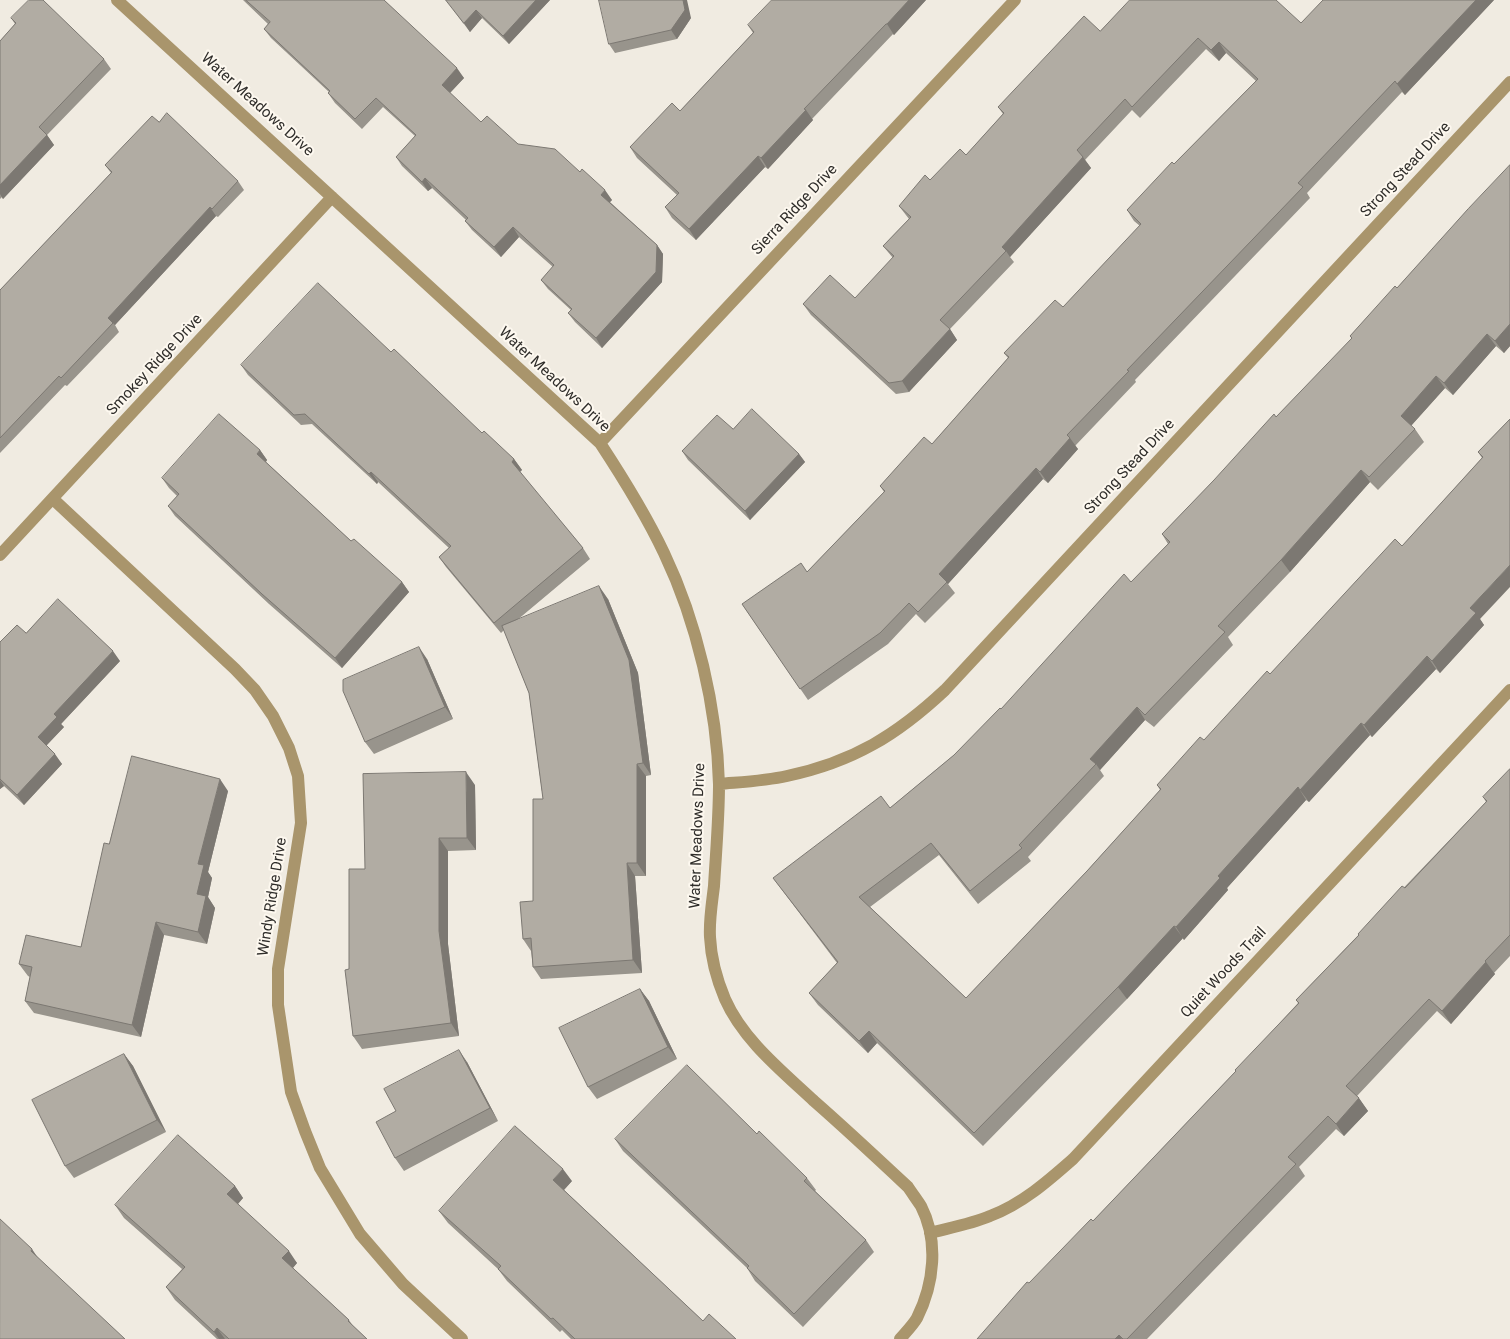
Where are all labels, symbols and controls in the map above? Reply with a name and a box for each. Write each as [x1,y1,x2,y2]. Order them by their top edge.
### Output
street label: Water Meadows Drive [197,50,317,160]
street label: Strong Stead Drive [1357,119,1455,221]
street label: Sierra Ridge Drive [748,161,842,259]
street label: Smokey Ridge Drive [103,311,207,419]
street label: Water Meadows Drive [495,324,613,436]
street label: Strong Stead Drive [1081,416,1179,518]
street label: Water Meadows Drive [686,763,710,909]
street label: Windy Ridge Drive [255,836,291,958]
street label: Quiet Woods Trail [1177,924,1271,1022]

